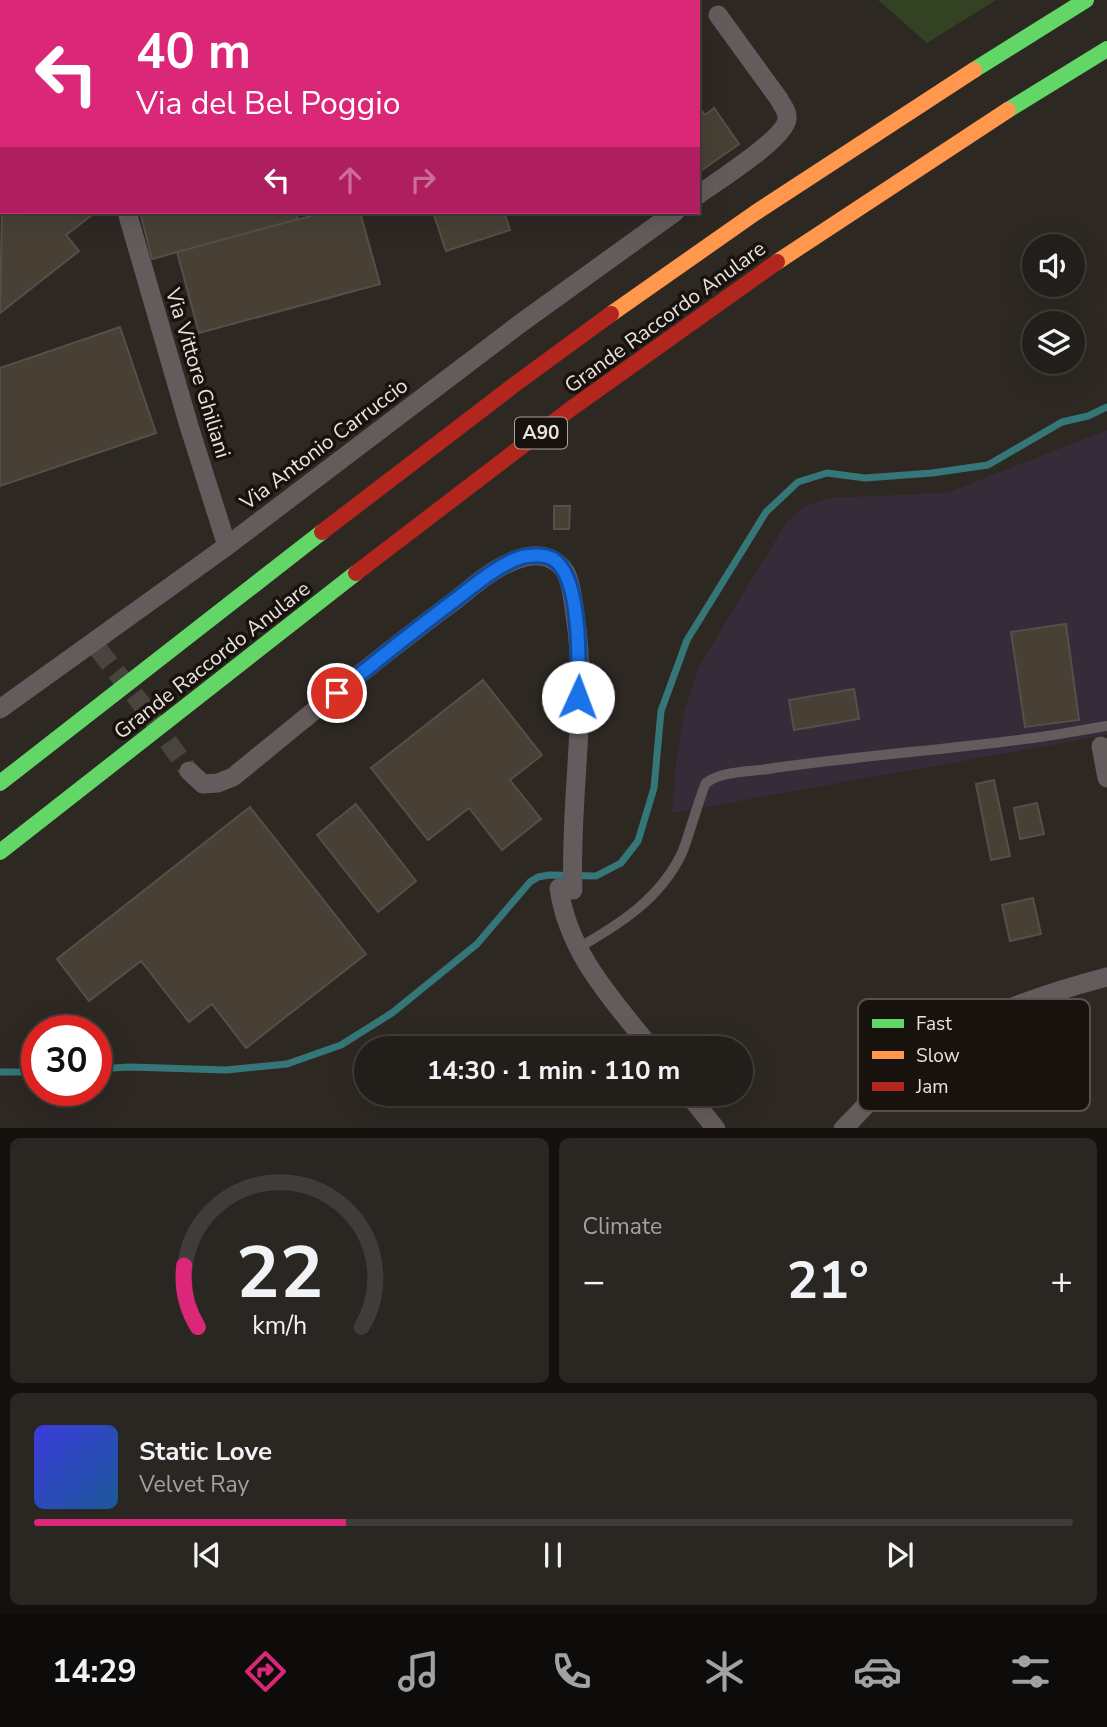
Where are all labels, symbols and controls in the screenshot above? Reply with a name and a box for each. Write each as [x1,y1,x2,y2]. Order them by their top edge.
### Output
text: 40 m [136,18,251,85]
icon: left [21,28,112,119]
text: Via del Bel Poggio [136,82,400,125]
icon: left [258,161,296,199]
icon: ahead [331,161,369,199]
icon: right [404,161,442,199]
map controls [1022,234,1085,374]
button: sound [1022,234,1085,297]
street label: Grande Raccordo Anulare [559,235,771,399]
street label: Via Vittore Ghiliani [159,284,237,461]
button: layers [1022,311,1085,374]
street label: Via Antonio Carruccio [234,372,414,517]
road number: A90 [515,418,567,448]
street label: Grande Raccordo Anulare [108,574,316,746]
position arrow [541,660,615,734]
pin [307,663,367,723]
icon: arrive [318,674,356,712]
legend [858,999,1090,1111]
text: Fast [916,1011,952,1037]
speed limit sign: 30 [21,1015,112,1106]
text: Slow [916,1043,960,1069]
text: 14:30 · 1 min · 110 m [427,1053,680,1088]
text: Jam [915,1074,949,1100]
text: Climate [583,1211,662,1242]
text: 22 [236,1223,323,1323]
text: 21° [787,1245,869,1316]
text: − [583,1256,605,1307]
text: + [1050,1256,1073,1307]
text: km/h [252,1308,307,1342]
text: Static Love [139,1434,272,1469]
text: Velvet Ray [139,1469,249,1500]
icon: previous [188,1536,226,1574]
icon: pause [534,1536,572,1574]
icon: next [881,1536,919,1574]
icon: directions [241,1647,290,1696]
icon: music [394,1647,443,1696]
icon: phone [547,1647,596,1696]
icon: climate [700,1647,749,1696]
icon: car [853,1647,902,1696]
icon: filters [1006,1647,1055,1696]
text: 14:29 [52,1650,137,1693]

